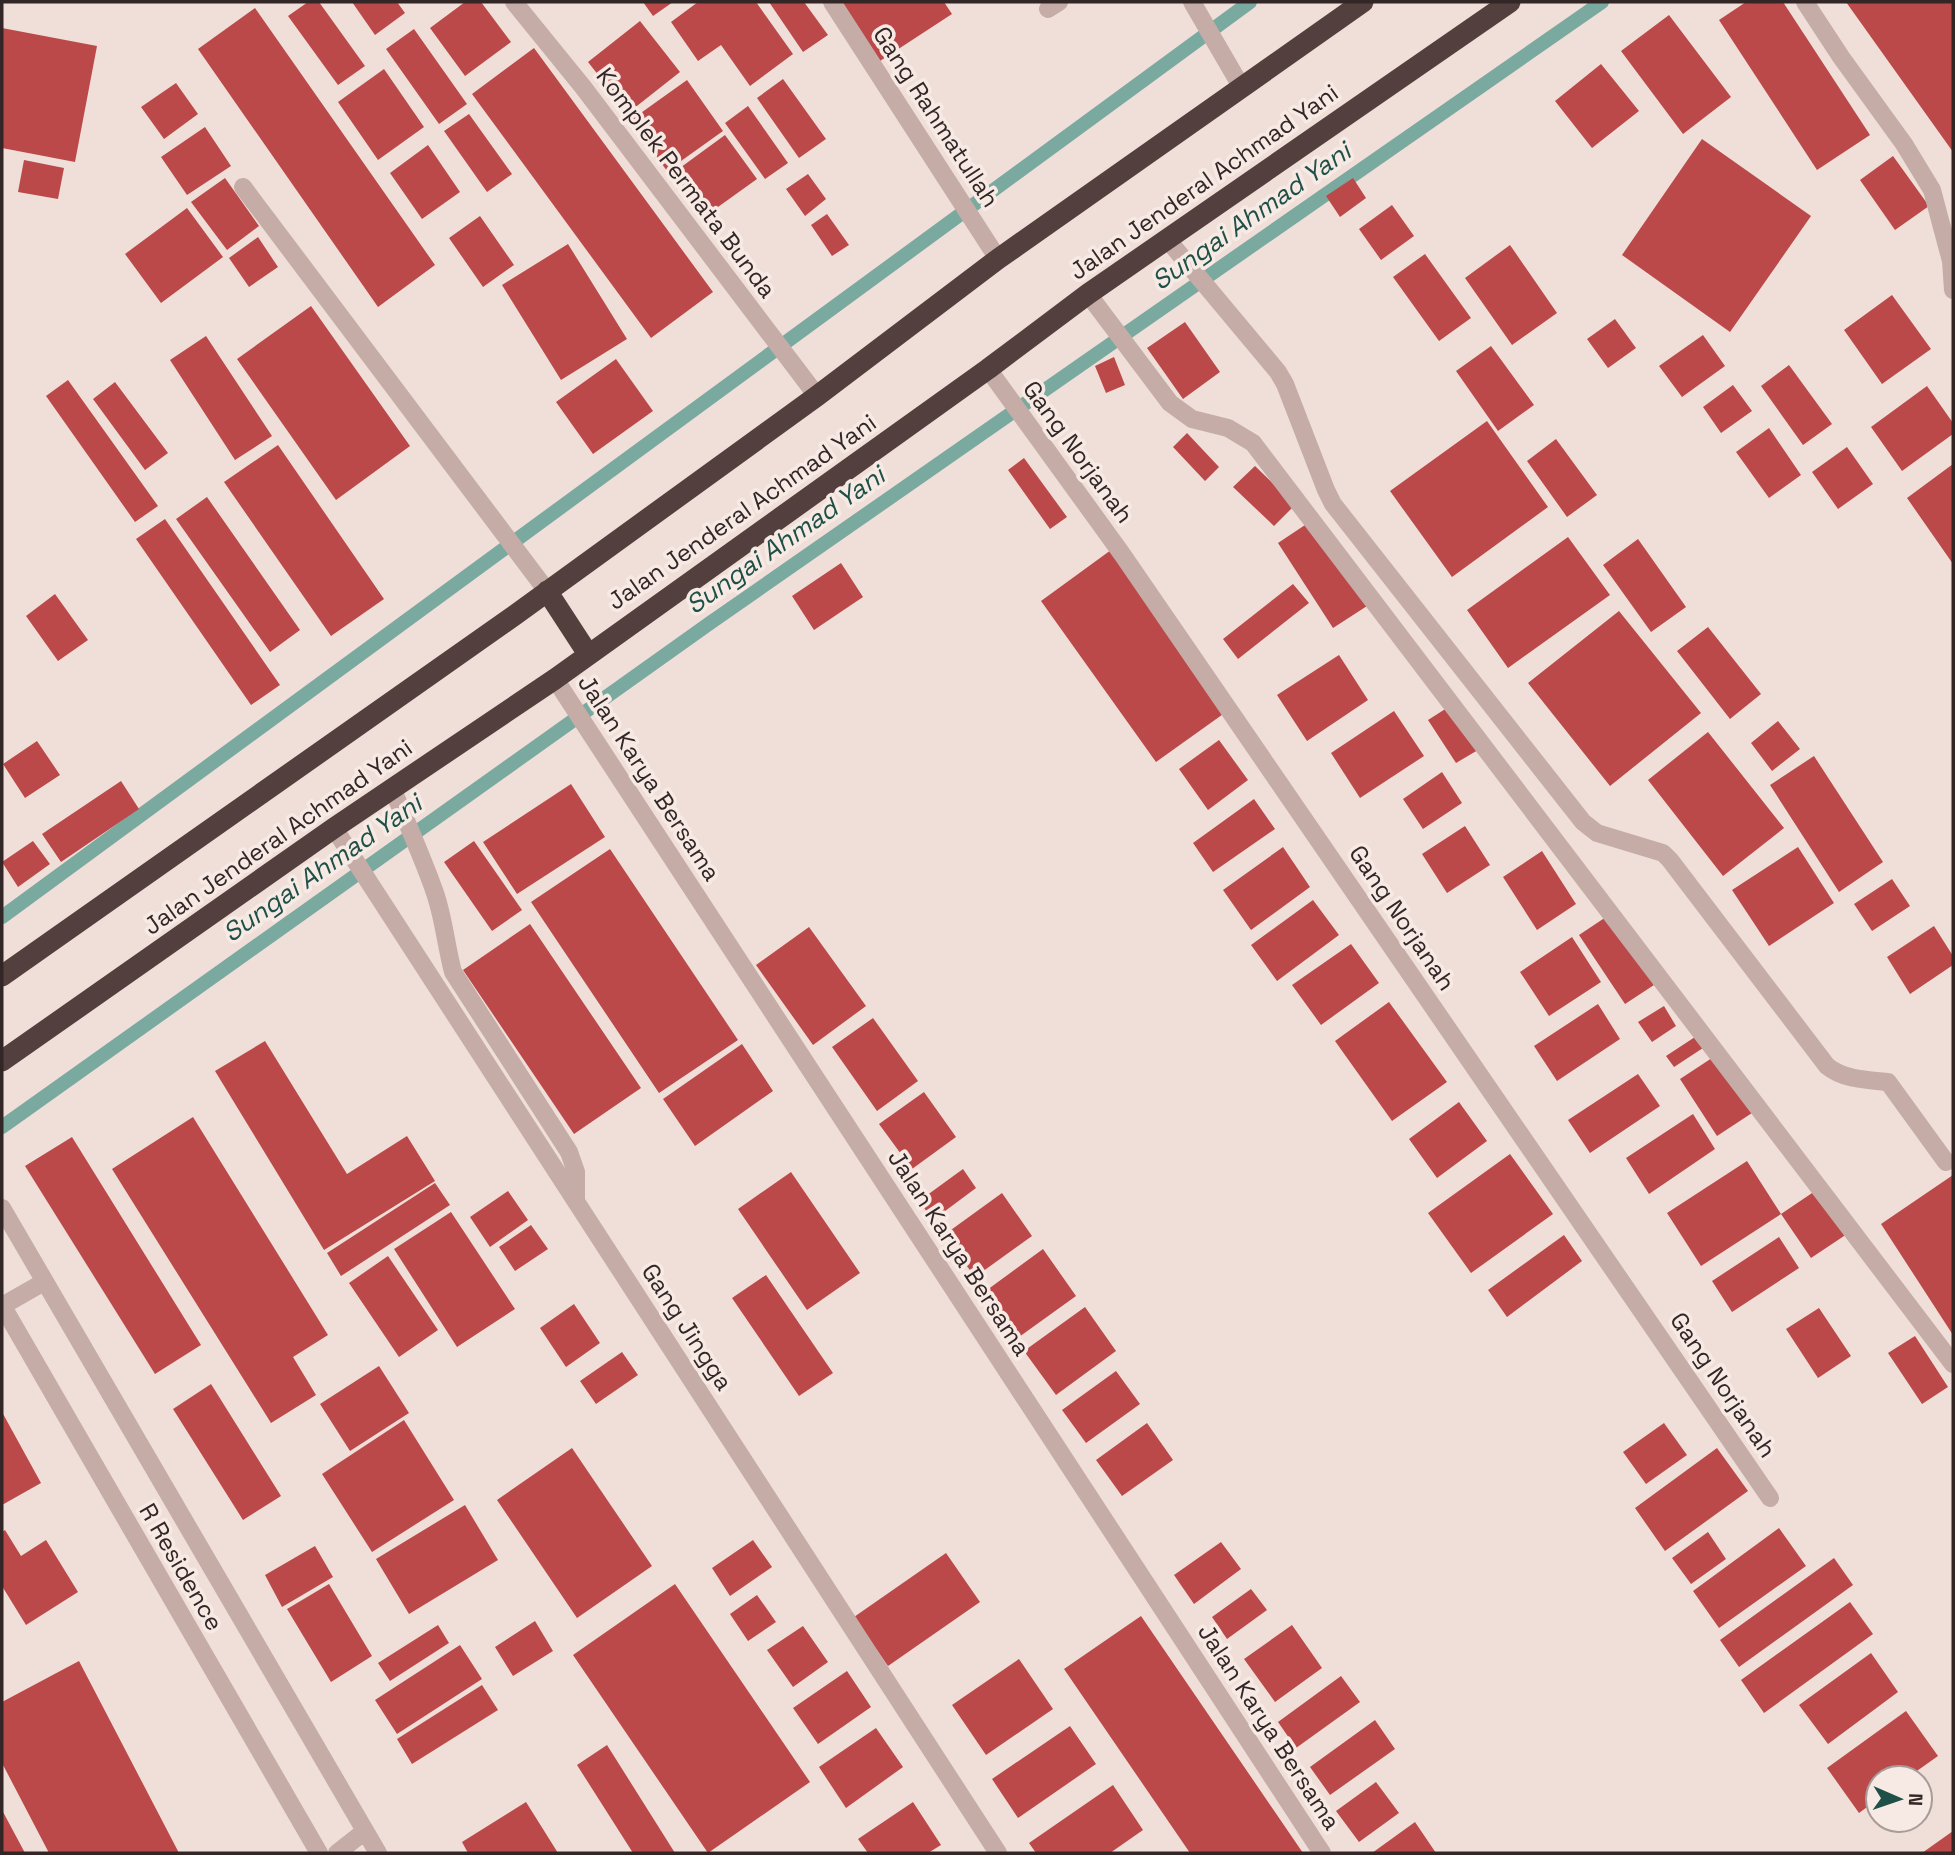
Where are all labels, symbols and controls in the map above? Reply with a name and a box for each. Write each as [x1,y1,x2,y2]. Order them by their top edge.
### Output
street label: Gang Rahmatullah [866,21,1006,213]
street label: Komplek Permata Bunda [590,61,783,304]
street label: Jalan Jenderal Achmad Yani [1063,77,1344,286]
water label: Sungai Ahmad Yani [1145,133,1359,297]
street label: Gang Norjanah [1016,374,1141,529]
street label: Jalan Jenderal Achmad Yani [601,407,882,616]
water label: Sungai Ahmad Yani [679,457,893,621]
street label: Jalan Karya Bersama [571,669,728,887]
street label: Jalan Jenderal Achmad Yani [137,732,418,941]
water label: Sungai Ahmad Yani [216,785,430,949]
street label: Gang Norjanah [1342,839,1462,996]
street label: Jalan Karya Bersama [881,1144,1038,1362]
street label: Gang Jingga [635,1257,740,1396]
street label: Gang Norjanah [1663,1306,1783,1463]
street label: R Residence [132,1497,230,1636]
street label: Jalan Karya Bersama [1191,1618,1348,1836]
north arrow [1864,1764,1934,1834]
text: N [1903,1793,1928,1806]

